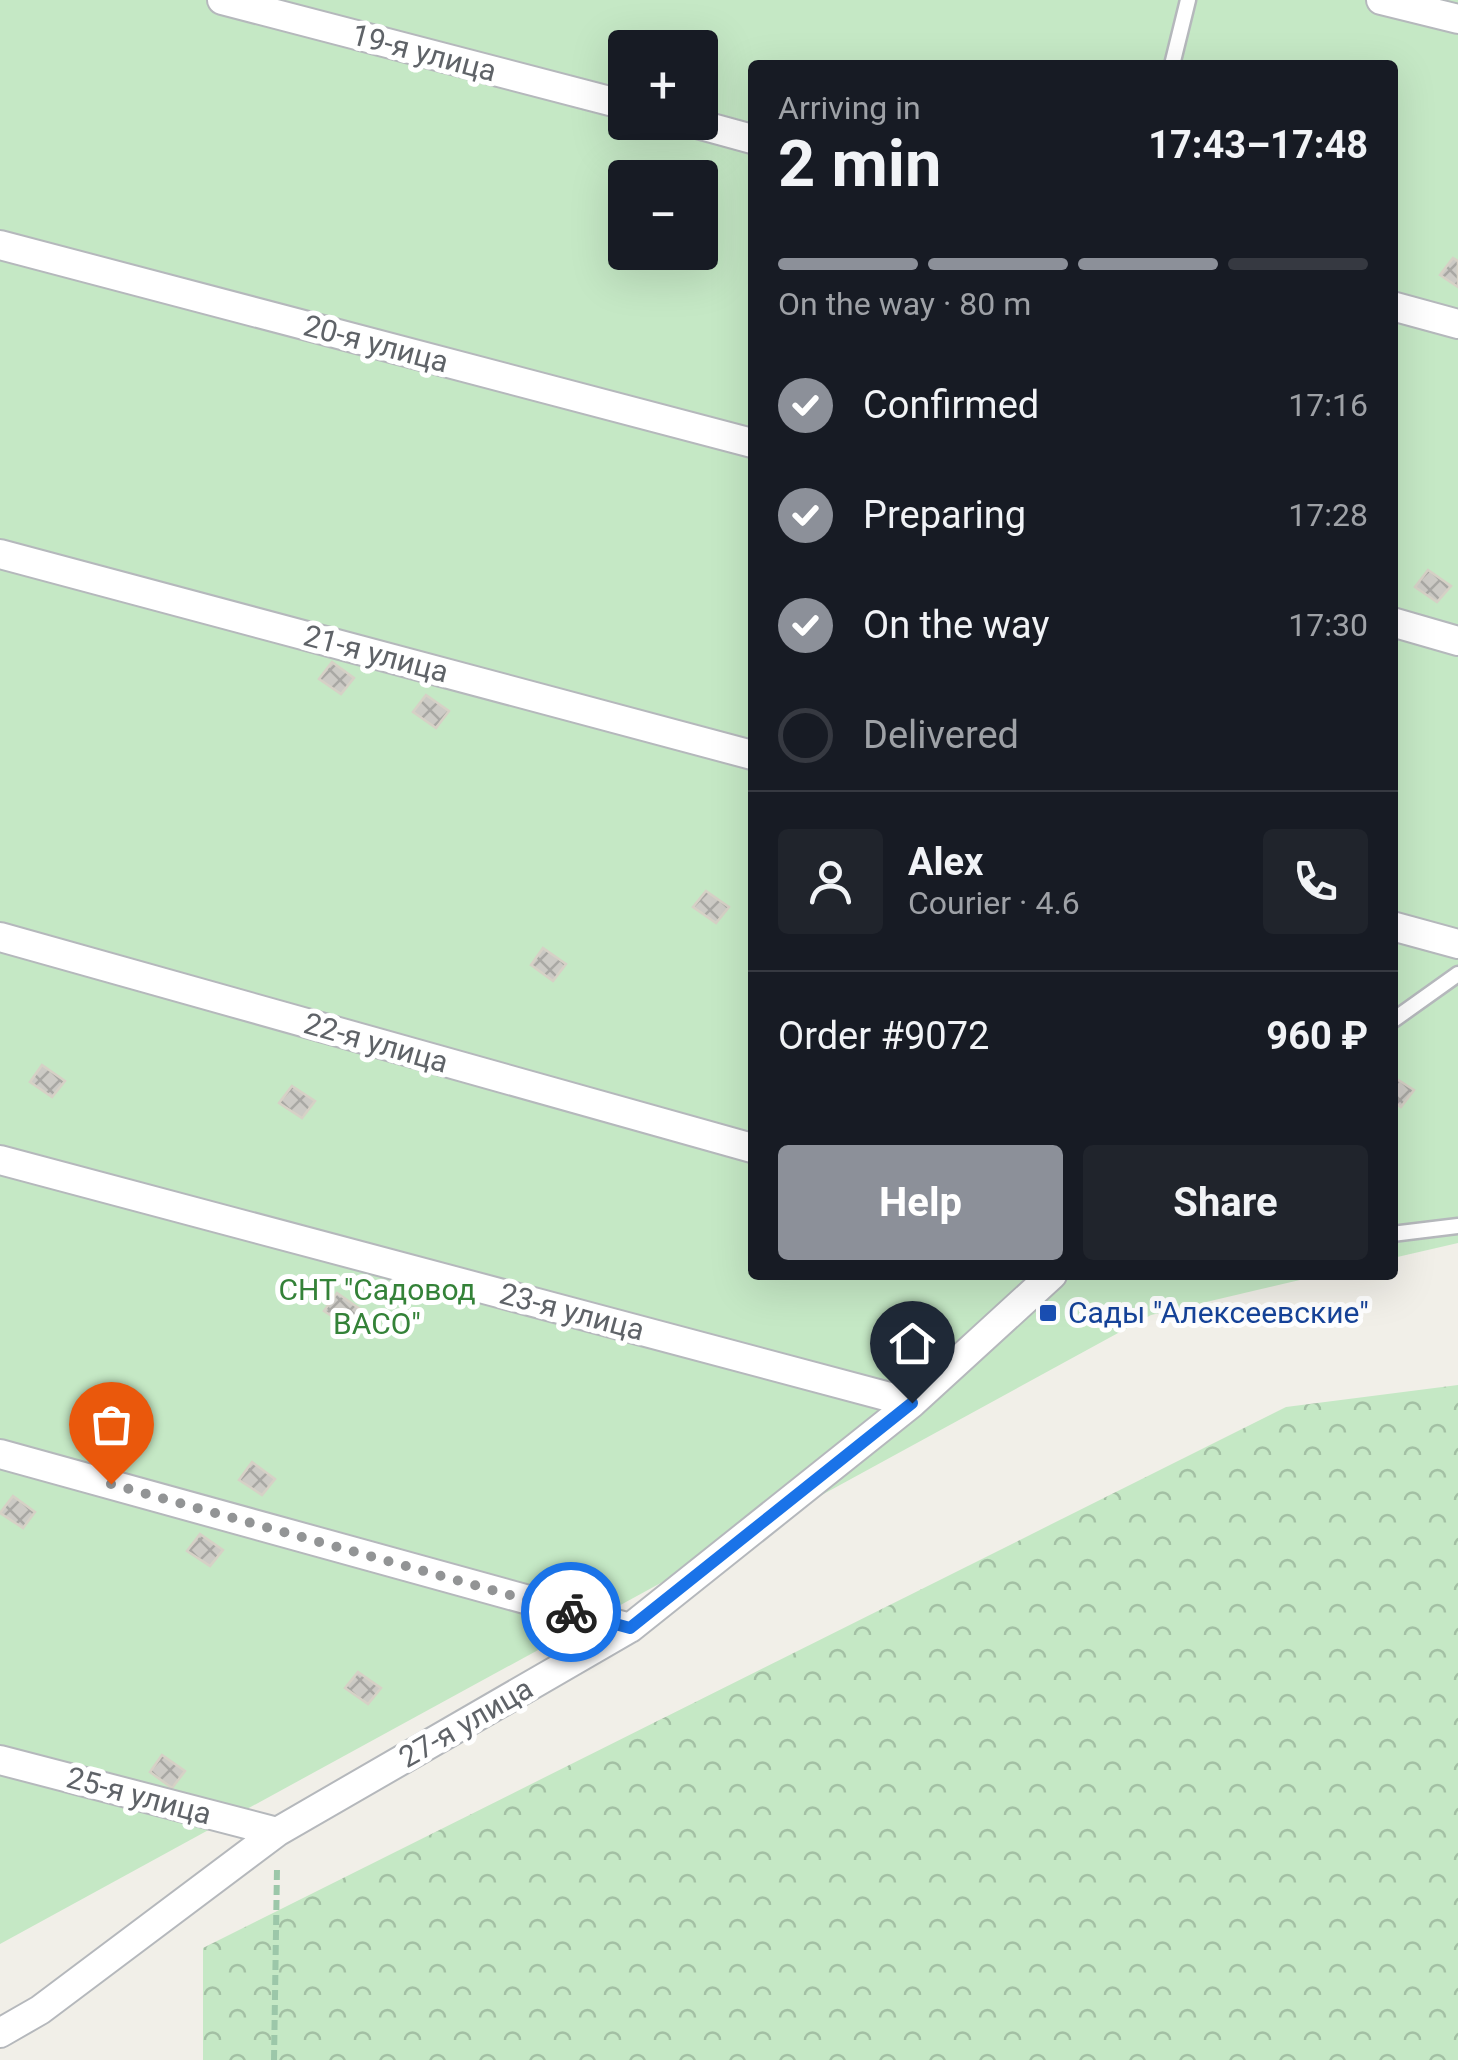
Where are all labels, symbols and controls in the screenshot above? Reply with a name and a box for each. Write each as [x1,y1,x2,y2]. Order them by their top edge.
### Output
street label: 19-я улица [348,16,500,89]
map controls [608,30,718,270]
button: + [608,30,718,140]
text: Arriving in [778,89,921,127]
text: 17:43–17:48 [1148,123,1368,167]
text: 2 min [778,126,941,202]
button: − [608,160,718,270]
text: On the way · 80 m [778,285,1031,323]
street label: 20-я улица [300,307,452,380]
icon: check [778,378,833,433]
text: Confirmed [863,383,1039,427]
text: 17:16 [1288,386,1368,424]
icon: check [778,488,833,543]
text: Preparing [863,493,1026,537]
text: 17:28 [1288,496,1368,534]
icon: check [778,598,833,653]
text: On the way [863,603,1049,647]
text: 17:30 [1288,606,1368,644]
street label: 21-я улица [300,617,452,690]
text: Delivered [863,713,1019,757]
button: person [778,829,883,934]
button: phone [1263,829,1368,934]
text: Alex [908,840,983,884]
text: Courier · 4.6 [908,884,1080,922]
street label: 22-я улица [300,1005,452,1080]
text: Order #9072 [778,1014,989,1058]
text: 960 ₽ [1266,1014,1368,1058]
button: Help [778,1145,1063,1260]
button: Share [1083,1145,1368,1260]
park label: СНТ "Садовод ВАСО" [278,1272,476,1341]
street label: 23-я улица [496,1275,648,1348]
place label: Сады "Алексеевские" [1068,1295,1369,1330]
pin [870,1301,955,1404]
marker: Сады "Алексеевские" [1037,1302,1059,1324]
icon: home [885,1316,940,1371]
pin [69,1382,154,1485]
icon: bag [84,1397,139,1452]
courier [521,1562,621,1662]
icon: bike [544,1585,599,1640]
street label: 27-я улица [393,1670,539,1775]
street label: 25-я улица [63,1759,215,1832]

